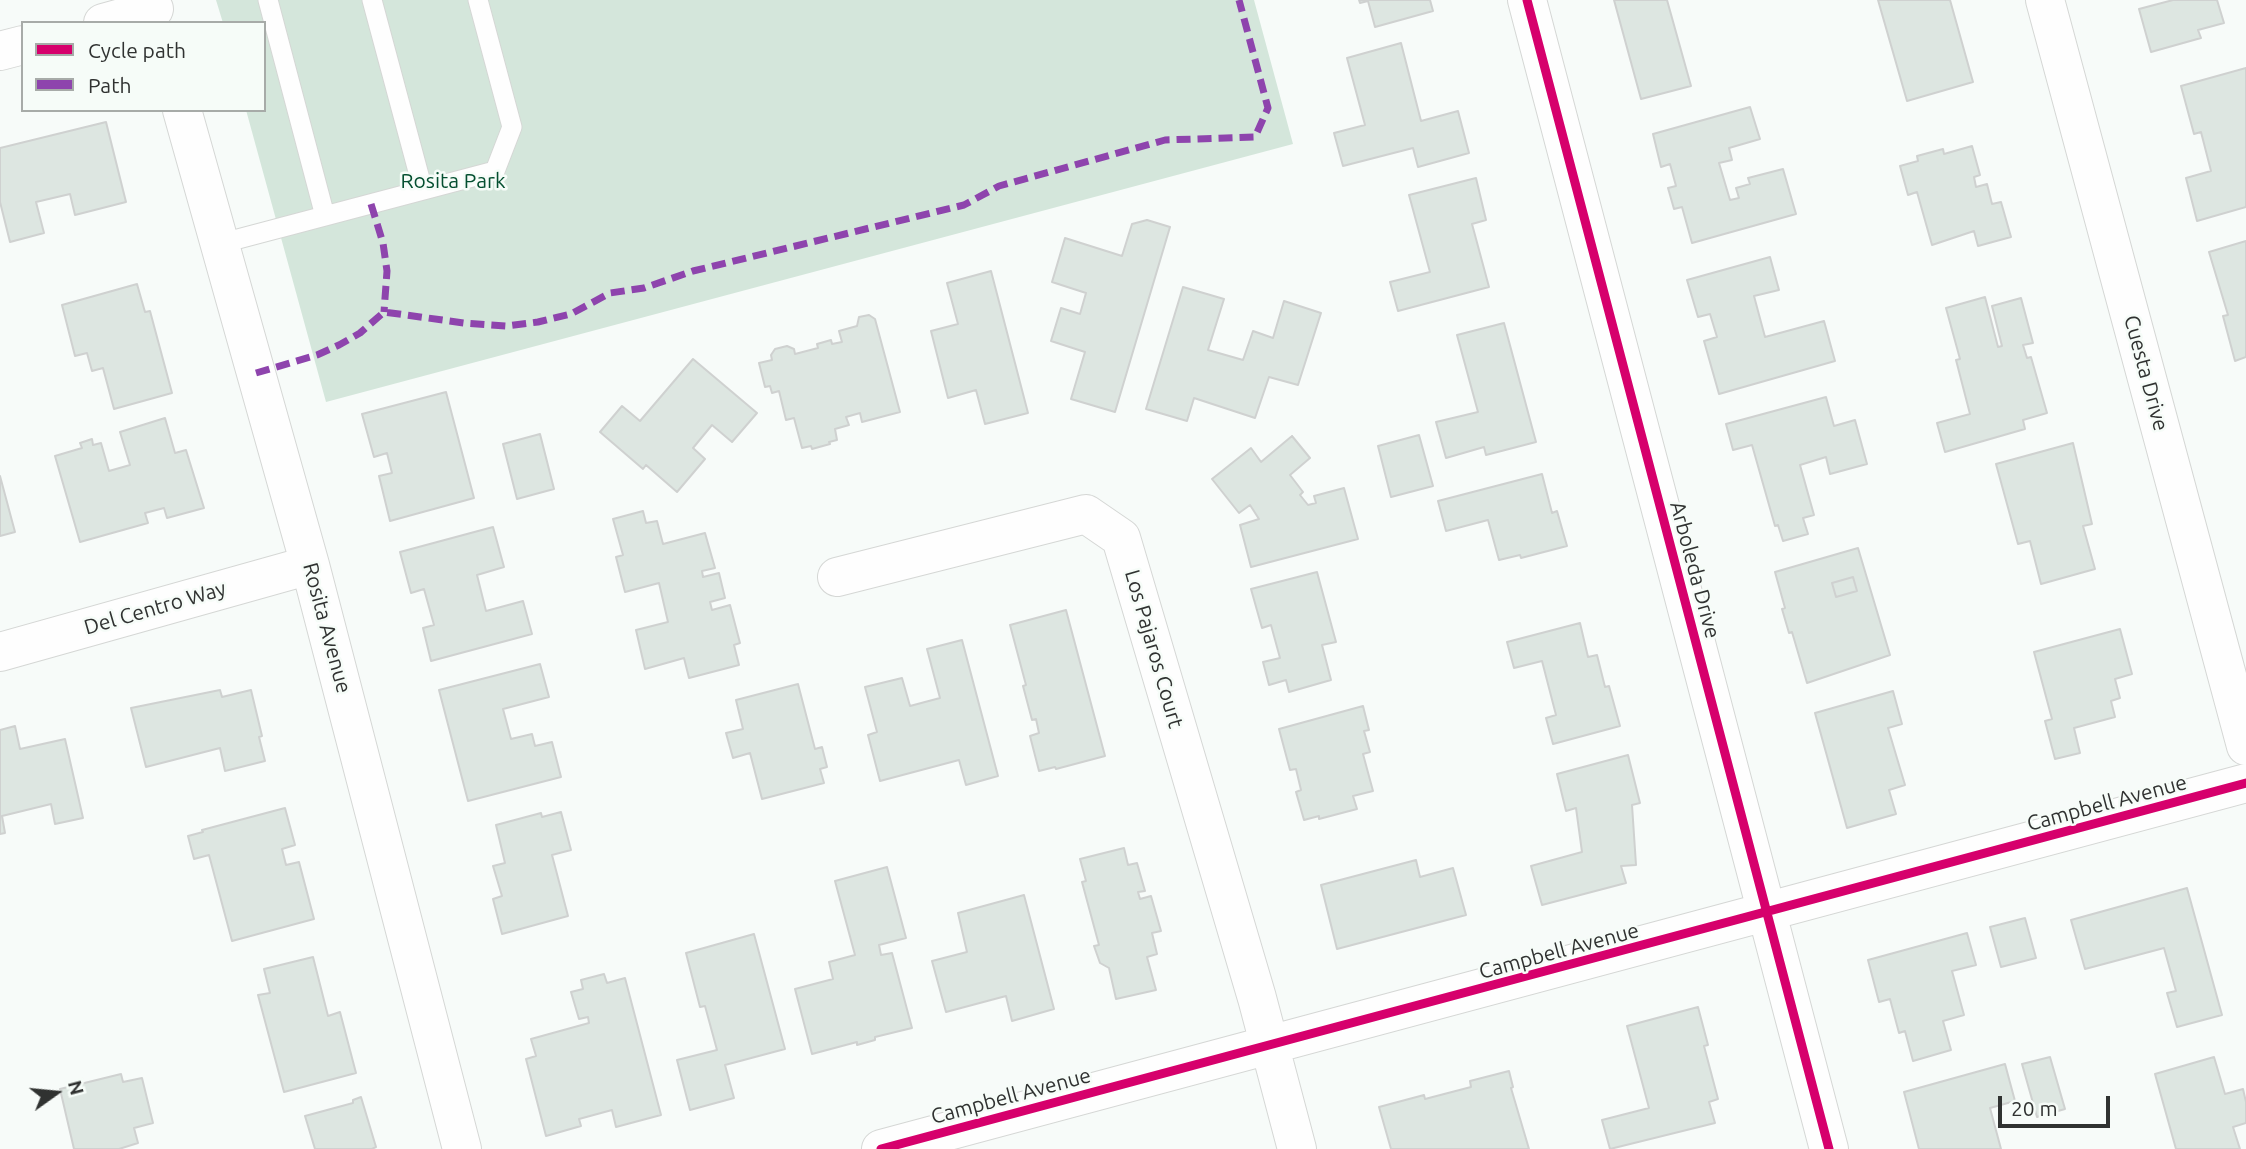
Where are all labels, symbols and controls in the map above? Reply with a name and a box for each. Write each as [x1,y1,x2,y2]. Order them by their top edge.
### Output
legend [21,21,266,112]
text: Cycle path [88,38,186,62]
text: Path [88,73,131,97]
park label: Rosita Park [400,168,506,194]
street label: Cuesta Drive [2118,312,2174,434]
street label: Arboleda Drive [1665,499,1725,641]
street label: Rosita Avenue [297,560,357,696]
street label: Los Pajaros Court [1119,567,1189,731]
street label: Del Centro Way [81,576,229,640]
street label: Campbell Avenue [2024,770,2190,836]
street label: Campbell Avenue [1476,918,1642,984]
north arrow [21,1058,91,1128]
street label: Campbell Avenue [928,1063,1094,1129]
text: N [64,1078,89,1097]
scale bar [2001,1082,2113,1126]
text: 20 m [2011,1096,2058,1120]

